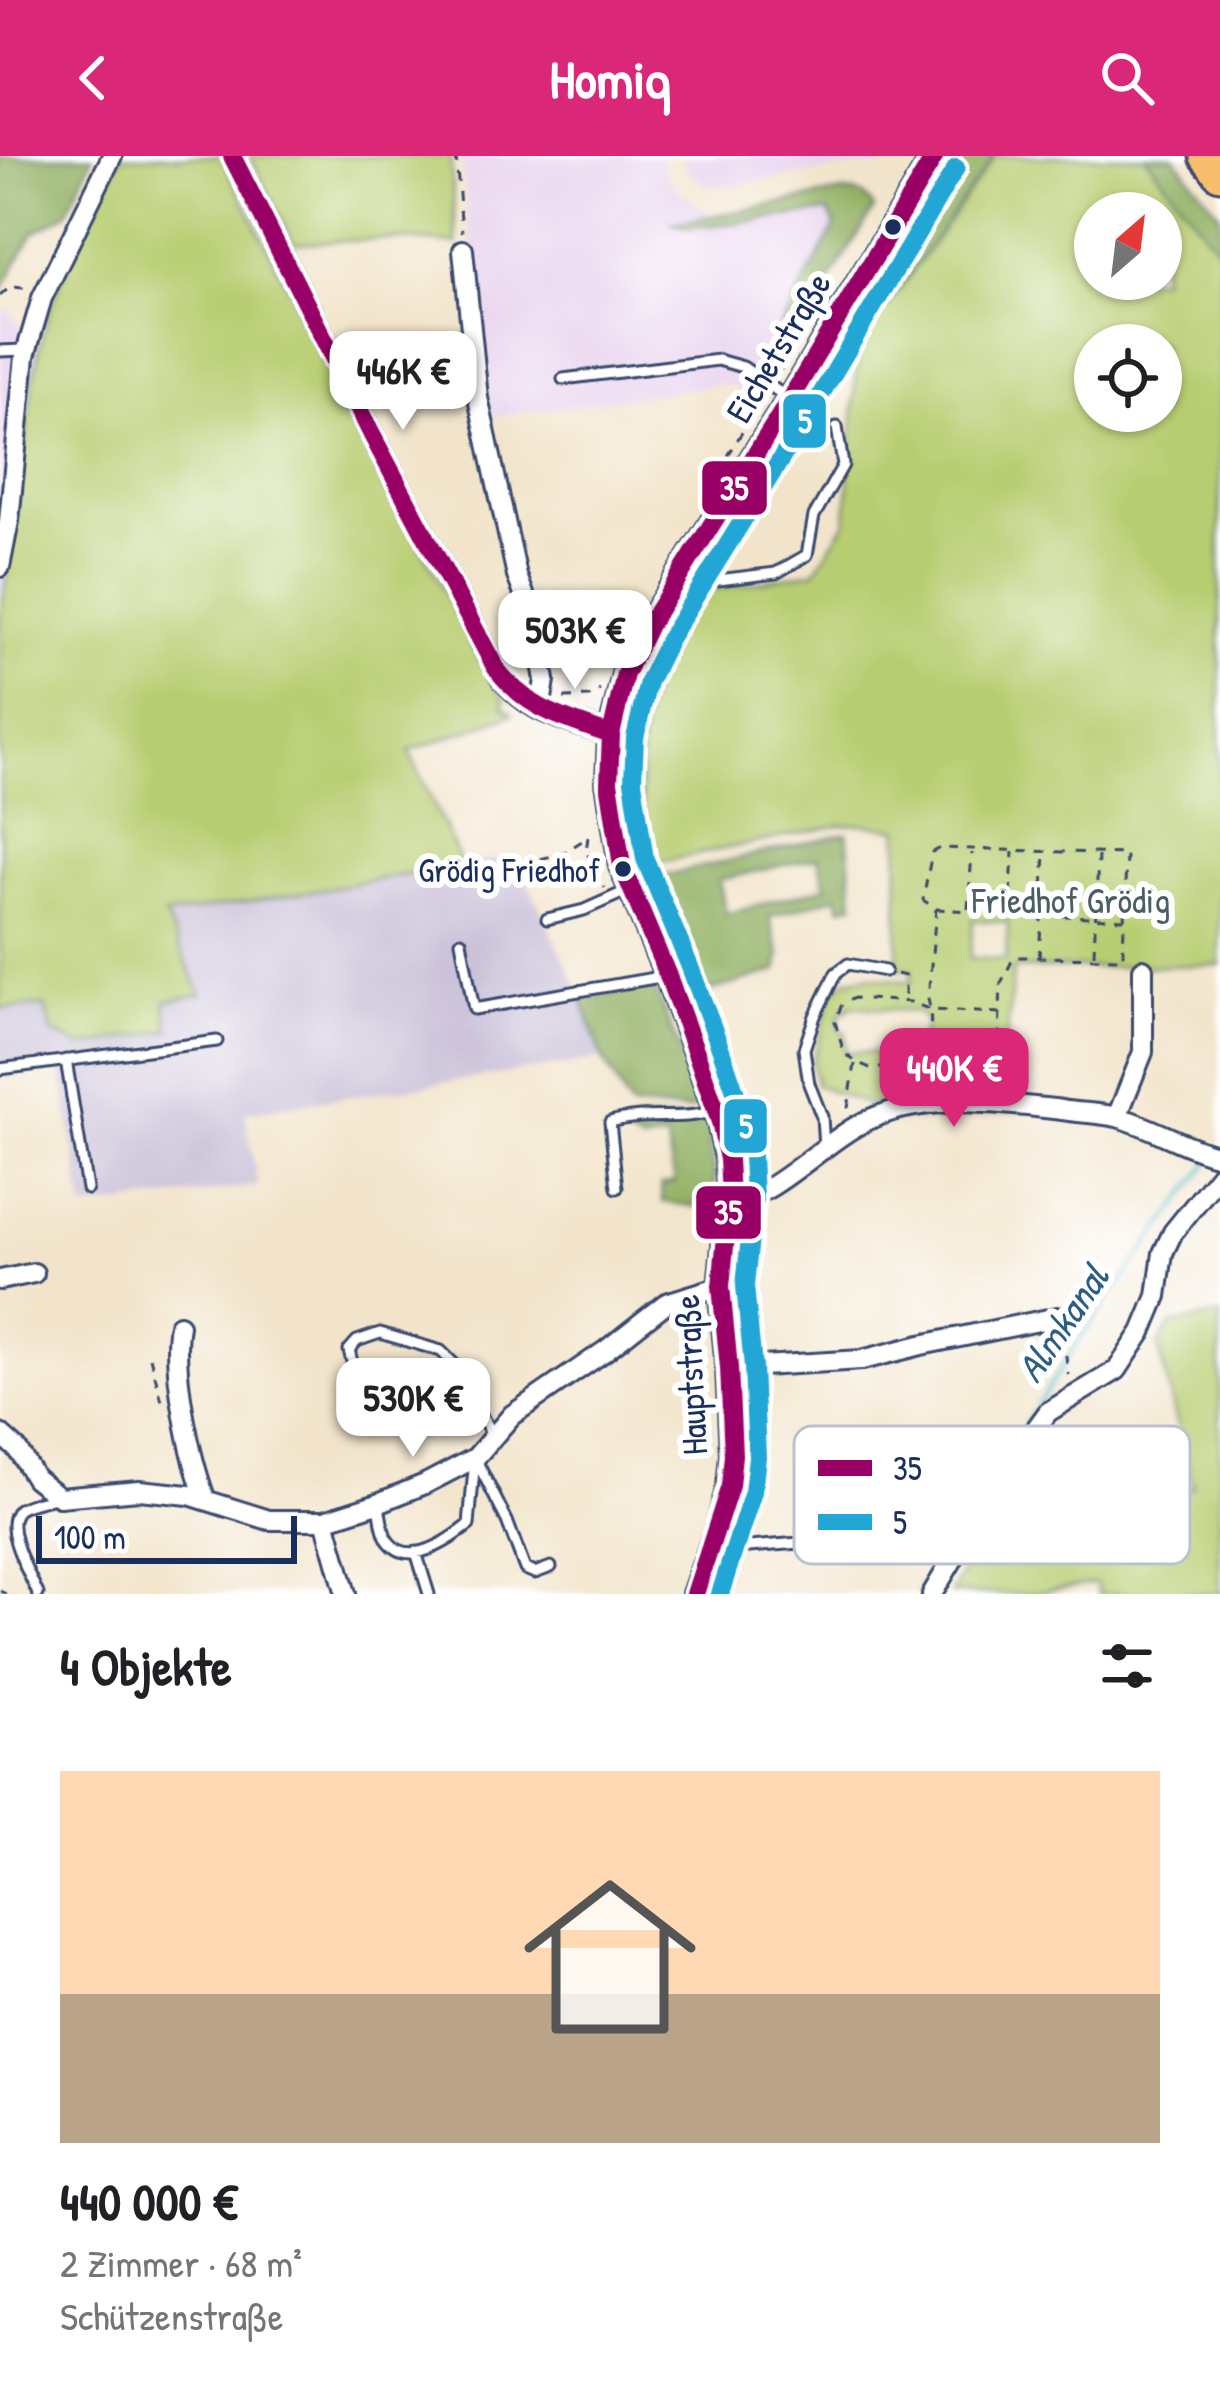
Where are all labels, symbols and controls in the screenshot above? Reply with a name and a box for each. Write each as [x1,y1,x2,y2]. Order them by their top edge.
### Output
text: Homiq [550,42,670,115]
icon: back [60,45,126,111]
icon: search [1094,45,1160,111]
north arrow [1074,192,1182,300]
map controls [1074,192,1182,432]
unlabelled marker [882,216,904,238]
street label: Eichetstraße [713,262,842,431]
button: locate [1074,324,1182,432]
pin: 446K € [305,331,501,433]
text: 446K € [357,343,449,396]
line badge: 5 [781,392,828,450]
text: 5 [798,399,812,443]
line badge: 35 [700,459,769,517]
text: 35 [720,466,748,510]
pin: 503K € [477,590,673,692]
text: 503K € [525,602,625,655]
place label: Grödig Friedhof [418,848,600,893]
marker: Grödig Friedhof [612,858,634,880]
park label: Friedhof Grödig [971,875,1170,924]
pin: 440K € [856,1028,1052,1130]
text: 440K € [907,1040,1001,1093]
line badge: 5 [722,1097,769,1155]
text: 5 [739,1104,753,1148]
line badge: 35 [694,1184,763,1241]
text: 35 [714,1190,742,1234]
water label: Almkanal [1003,1252,1121,1392]
street label: Hauptstraße [661,1293,718,1457]
pin: 530K € [315,1358,511,1460]
text: 530K € [363,1370,463,1423]
legend [794,1426,1190,1564]
text: 35 [893,1446,922,1490]
text: 5 [893,1500,907,1544]
scale bar [36,1510,297,1563]
text: 100 m [54,1515,126,1559]
text: 4 Objekte [60,1632,232,1701]
icon: filters [1094,1633,1160,1699]
icon: home [502,1849,718,2065]
text: 440 000 € [60,2167,238,2236]
text: 2 Zimmer · 68 m² [60,2236,302,2289]
text: Schützenstraße [60,2289,283,2342]

